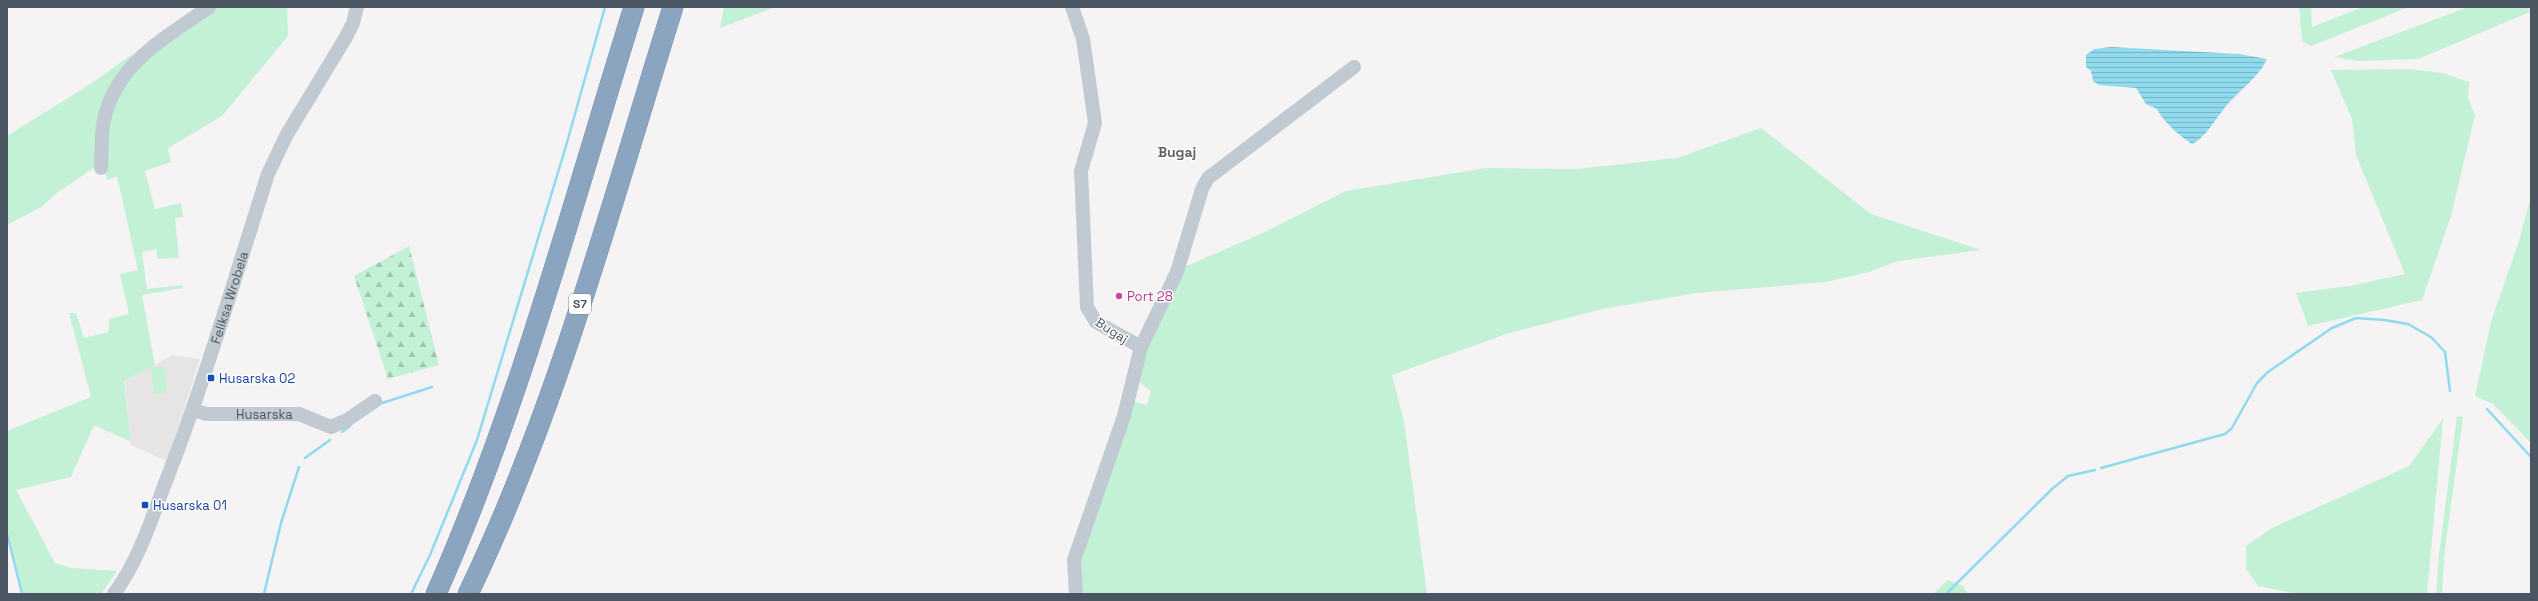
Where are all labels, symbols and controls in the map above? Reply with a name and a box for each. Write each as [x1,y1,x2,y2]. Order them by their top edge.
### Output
district label: Bugaj [1158,143,1197,161]
street label: Feliksa Wrobela [207,249,252,346]
place label: Port 28 [1127,288,1173,305]
marker: Port 28 [1114,291,1124,301]
road number: S7 [569,294,591,314]
street label: Bugaj [1092,314,1131,347]
place label: Husarska 02 [219,370,295,387]
marker: Husarska 02 [206,373,216,383]
street label: Husarska [236,406,293,423]
place label: Husarska 01 [153,497,227,514]
marker: Husarska 01 [140,500,150,510]

